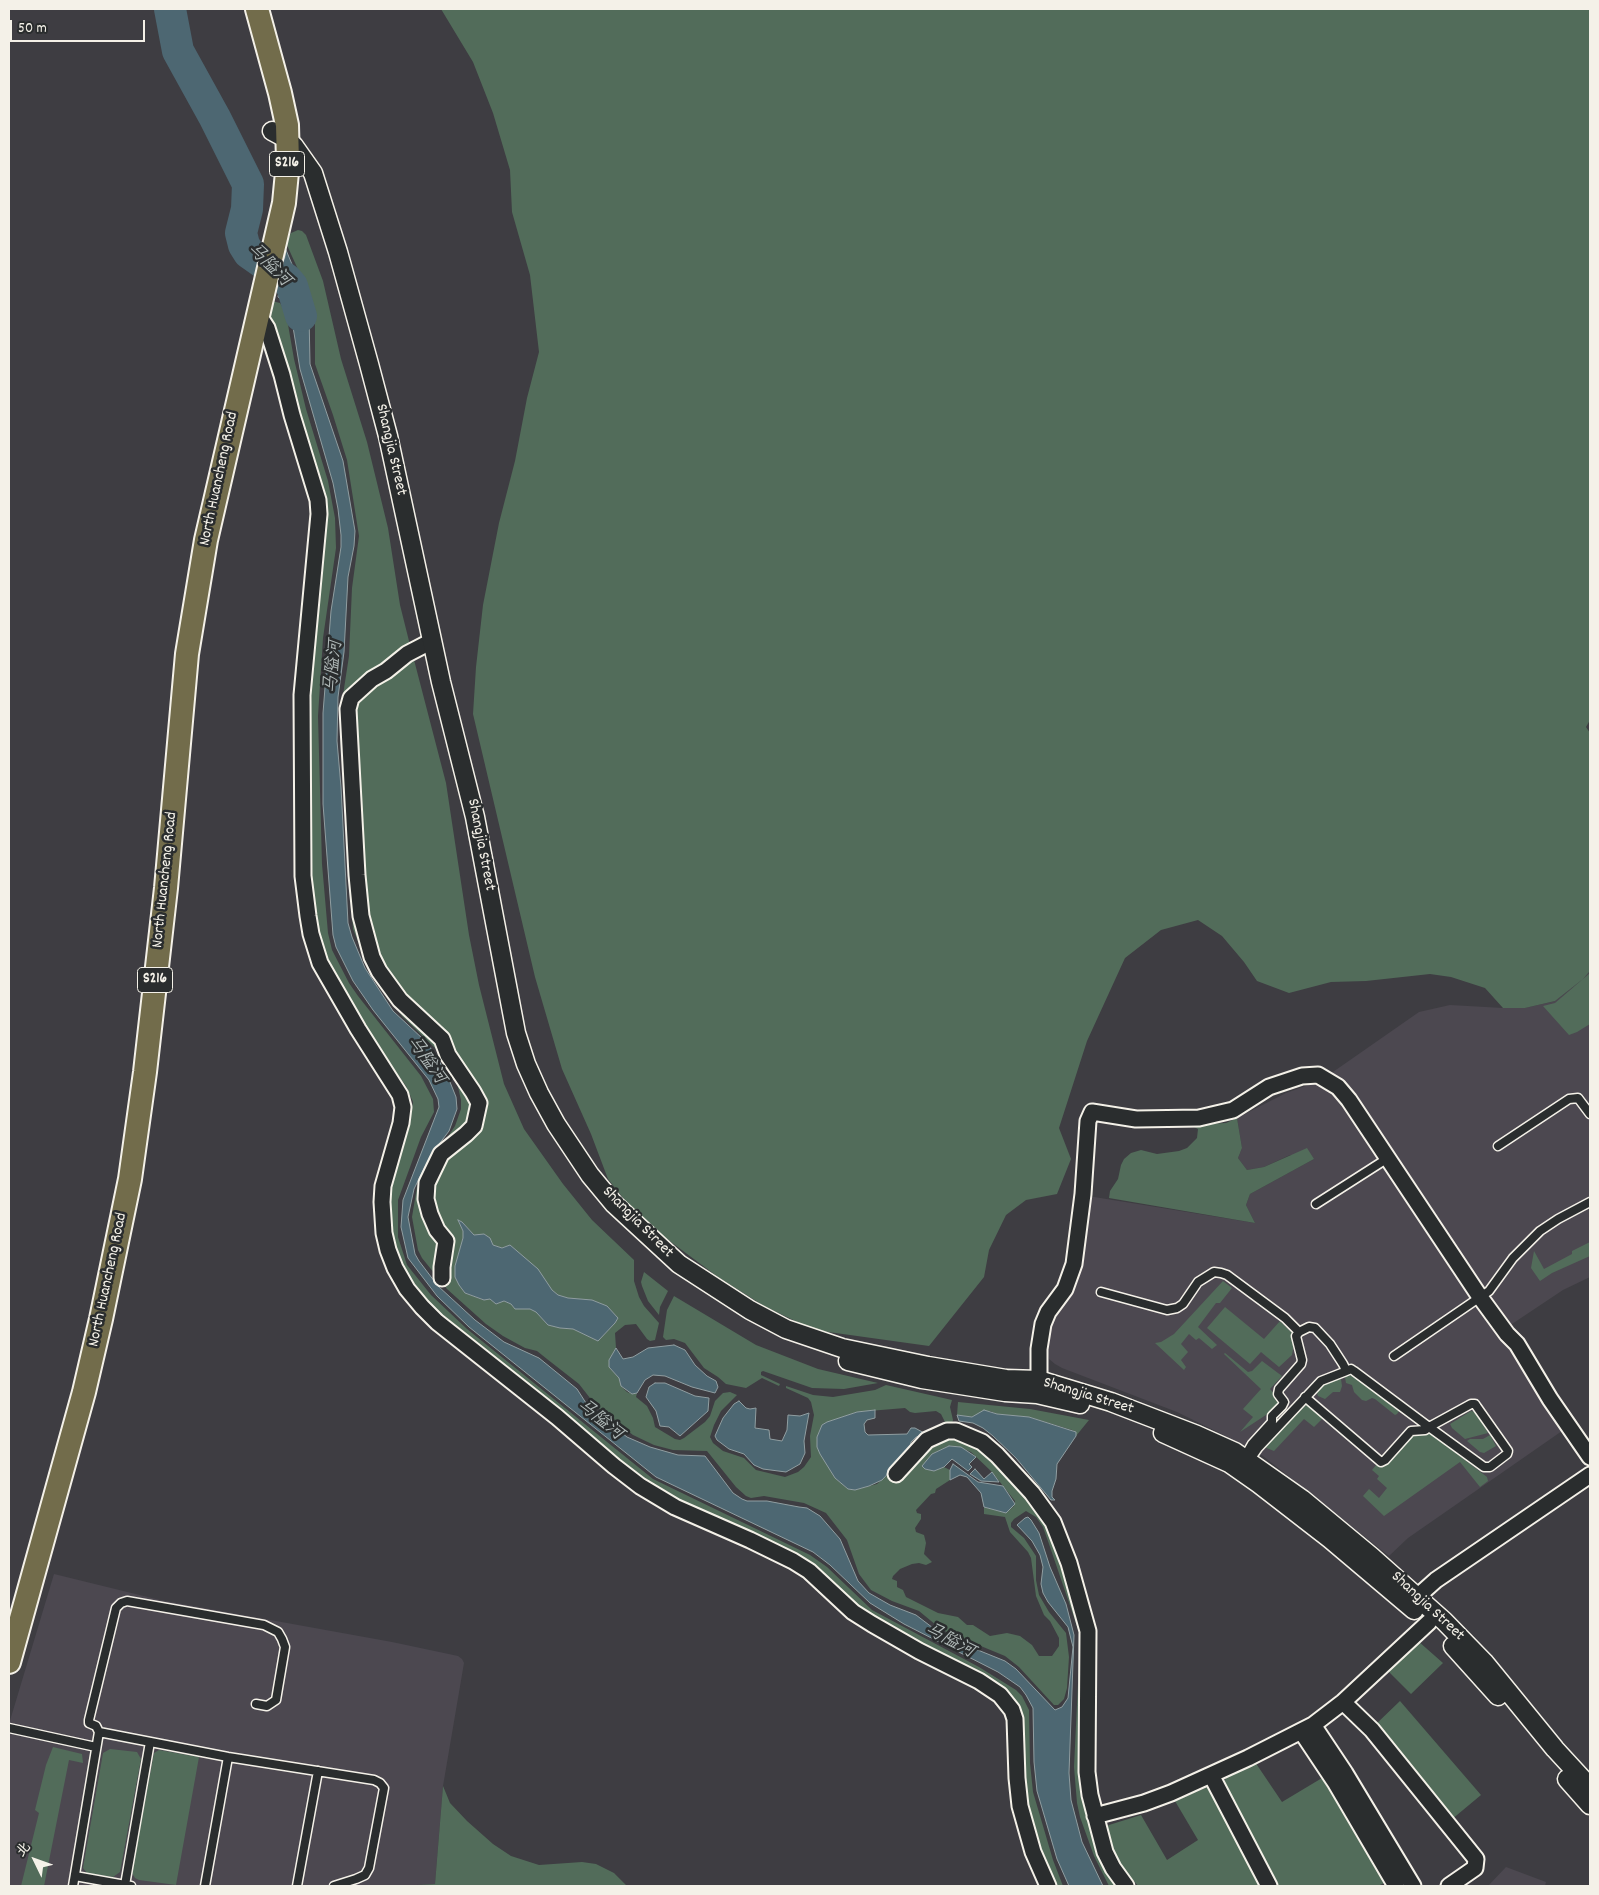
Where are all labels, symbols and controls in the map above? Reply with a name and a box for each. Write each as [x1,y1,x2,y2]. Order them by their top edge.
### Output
scale bar [12,10,148,42]
text: 50 m [18,18,47,40]
road number: S216 [270,152,304,176]
water label: 马隘河 [241,239,295,293]
street label: Shangjia Street [370,402,410,498]
street label: North Huancheng Road [196,410,244,548]
water label: 马隘河 [321,639,349,695]
street label: Shangjia Street [462,797,498,893]
street label: North Huancheng Road [149,811,183,949]
road number: S216 [138,968,172,992]
water label: 马隘河 [401,1033,449,1089]
street label: Shangjia Street [597,1183,677,1263]
street label: North Huancheng Road [85,1211,133,1349]
street label: Shangjia Street [1041,1374,1135,1420]
water label: 马隘河 [571,1396,627,1446]
street label: Shangjia Street [1386,1568,1468,1646]
water label: 马隘河 [920,1620,978,1664]
north arrow [10,1835,60,1885]
text: 北 [12,1838,36,1862]

